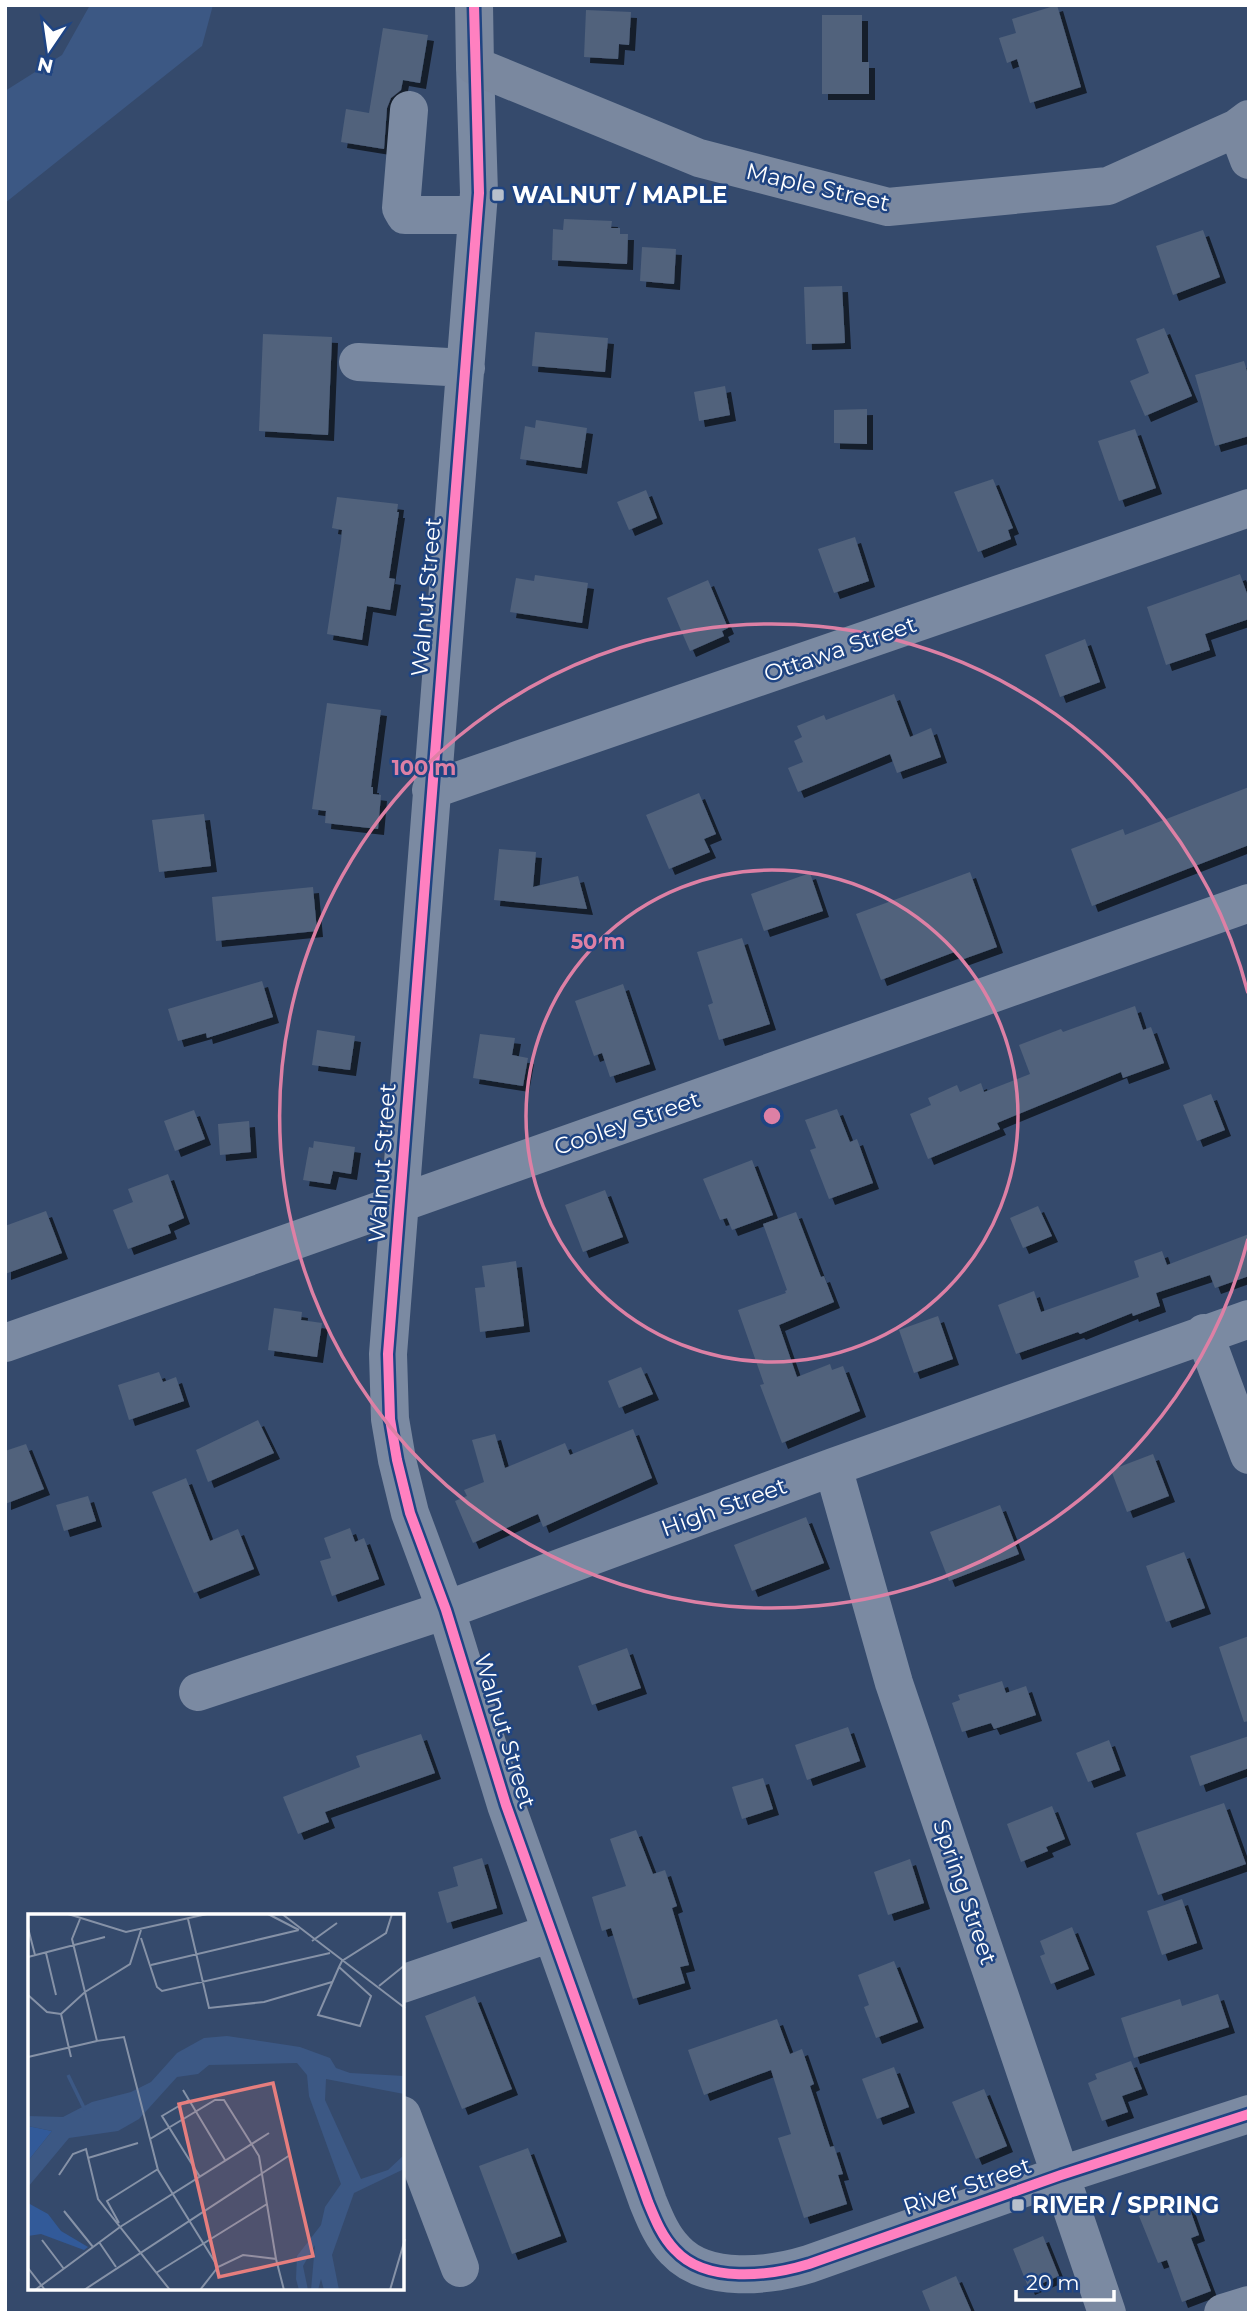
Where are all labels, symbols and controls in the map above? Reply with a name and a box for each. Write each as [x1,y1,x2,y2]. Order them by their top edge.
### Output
north arrow [14,14,84,84]
text: N [35,52,55,78]
street label: Maple Street [743,157,893,217]
place label: WALNUT / MAPLE [512,181,728,209]
marker: WALNUT / MAPLE [490,187,506,203]
street label: Walnut Street [405,516,447,678]
street label: Ottawa Street [760,610,920,688]
text: 100 m [392,755,456,780]
text: 50 m [571,929,625,954]
street label: Walnut Street [362,1082,402,1244]
street label: Cooley Street [550,1085,704,1161]
centre of rings [760,1104,784,1128]
street label: High Street [657,1471,791,1543]
street label: Walnut Street [468,1650,542,1812]
street label: Spring Street [927,1816,1003,1968]
inset map [28,1914,404,2290]
street label: River Street [899,2151,1035,2221]
place label: RIVER / SPRING [1032,2191,1219,2219]
marker: RIVER / SPRING [1010,2197,1026,2213]
scale bar [1016,2258,1114,2302]
text: 20 m [1026,2270,1080,2295]

